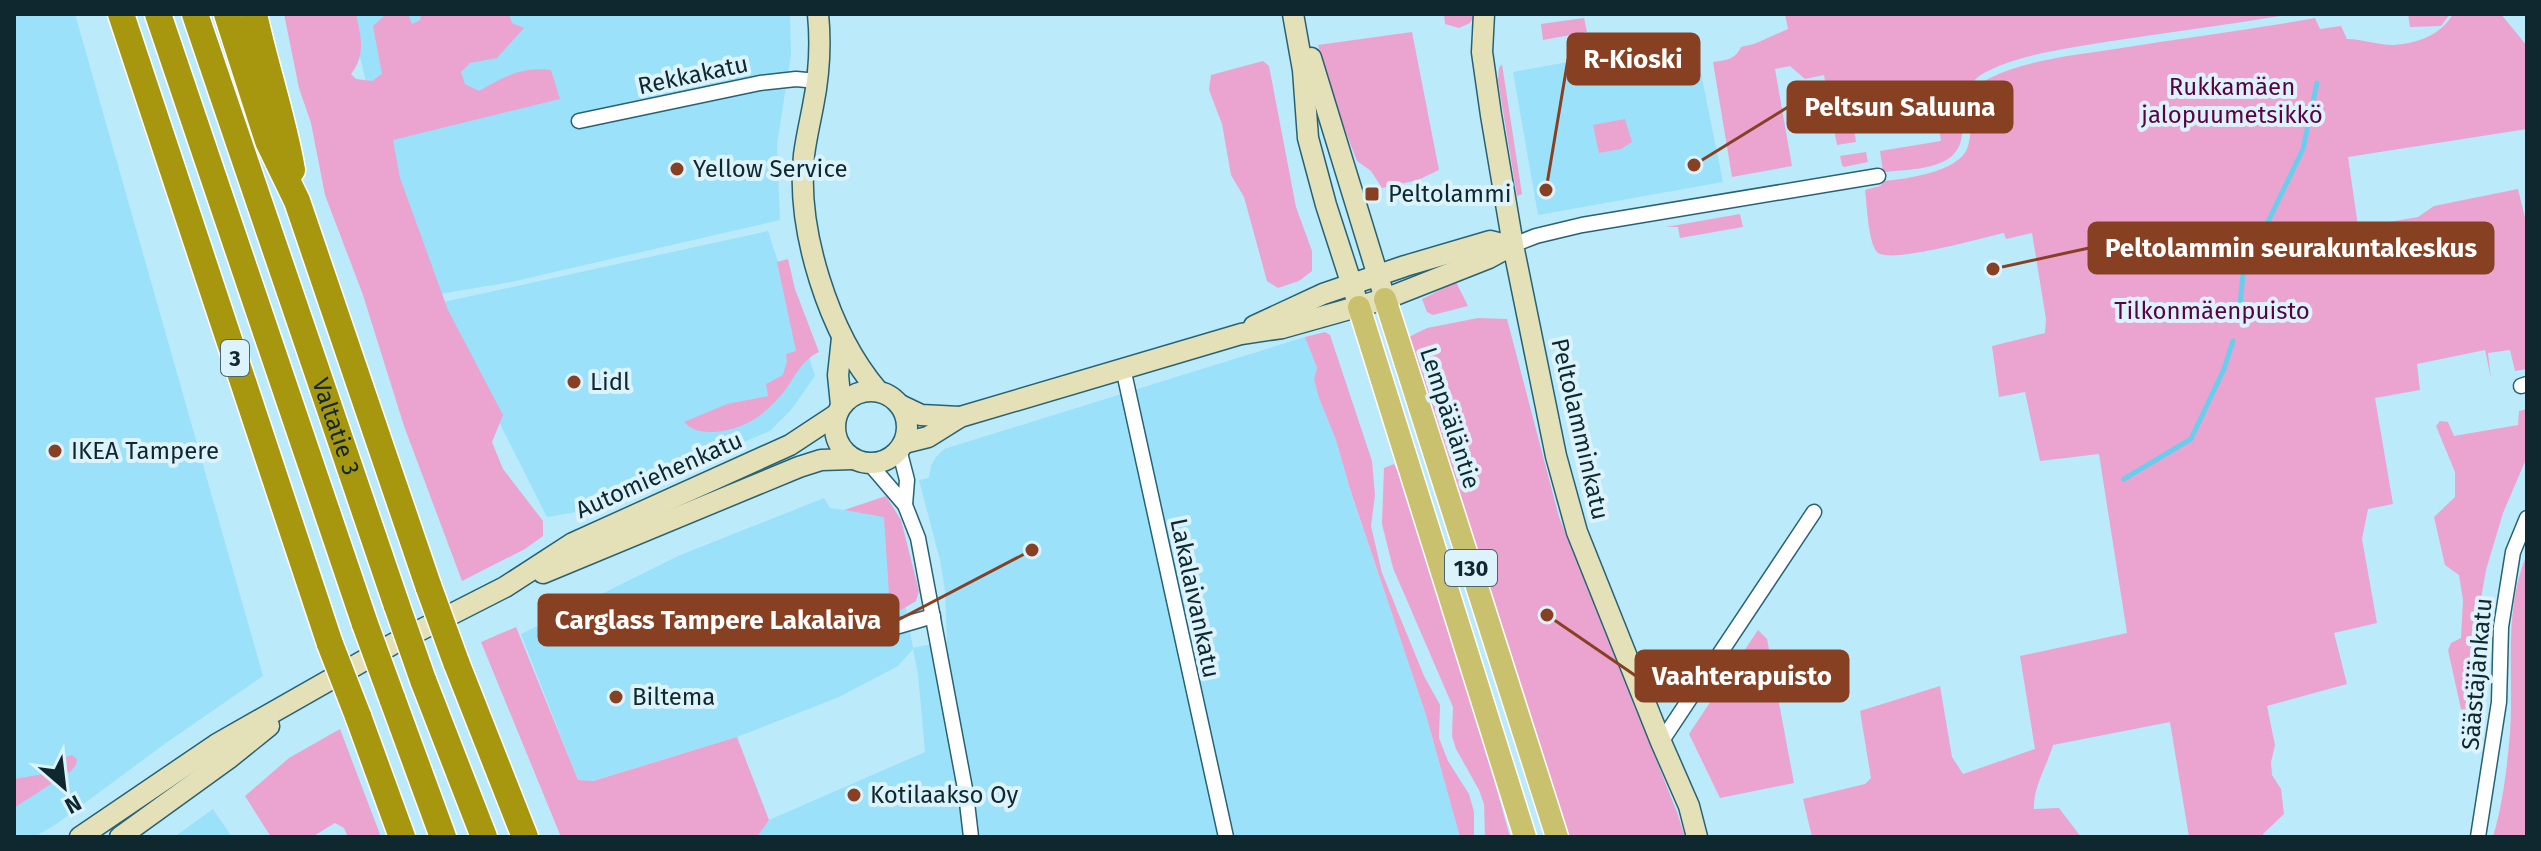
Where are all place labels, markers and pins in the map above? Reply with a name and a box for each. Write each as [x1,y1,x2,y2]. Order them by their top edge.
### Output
callout: R-Kioski [1568,34,1699,84]
callout: Peltsun Saluuna [1788,82,2012,132]
place label: Yellow Service [693,155,847,183]
marker: Yellow Service [668,160,686,178]
place label: Peltolammi [1388,180,1512,208]
marker: Peltolammi [1363,185,1381,203]
callout: Peltolammin seurakuntakeskus [2089,223,2493,273]
place label: Lidl [590,368,630,396]
marker: Lidl [565,373,583,391]
place label: IKEA Tampere [71,437,219,465]
marker: IKEA Tampere [46,442,64,460]
callout: Carglass Tampere Lakalaiva [539,595,898,645]
callout: Vaahterapuisto [1636,651,1848,701]
place label: Biltema [632,683,715,711]
marker: Biltema [607,688,625,706]
place label: Kotilaakso Oy [870,781,1019,809]
marker: Kotilaakso Oy [845,786,863,804]

